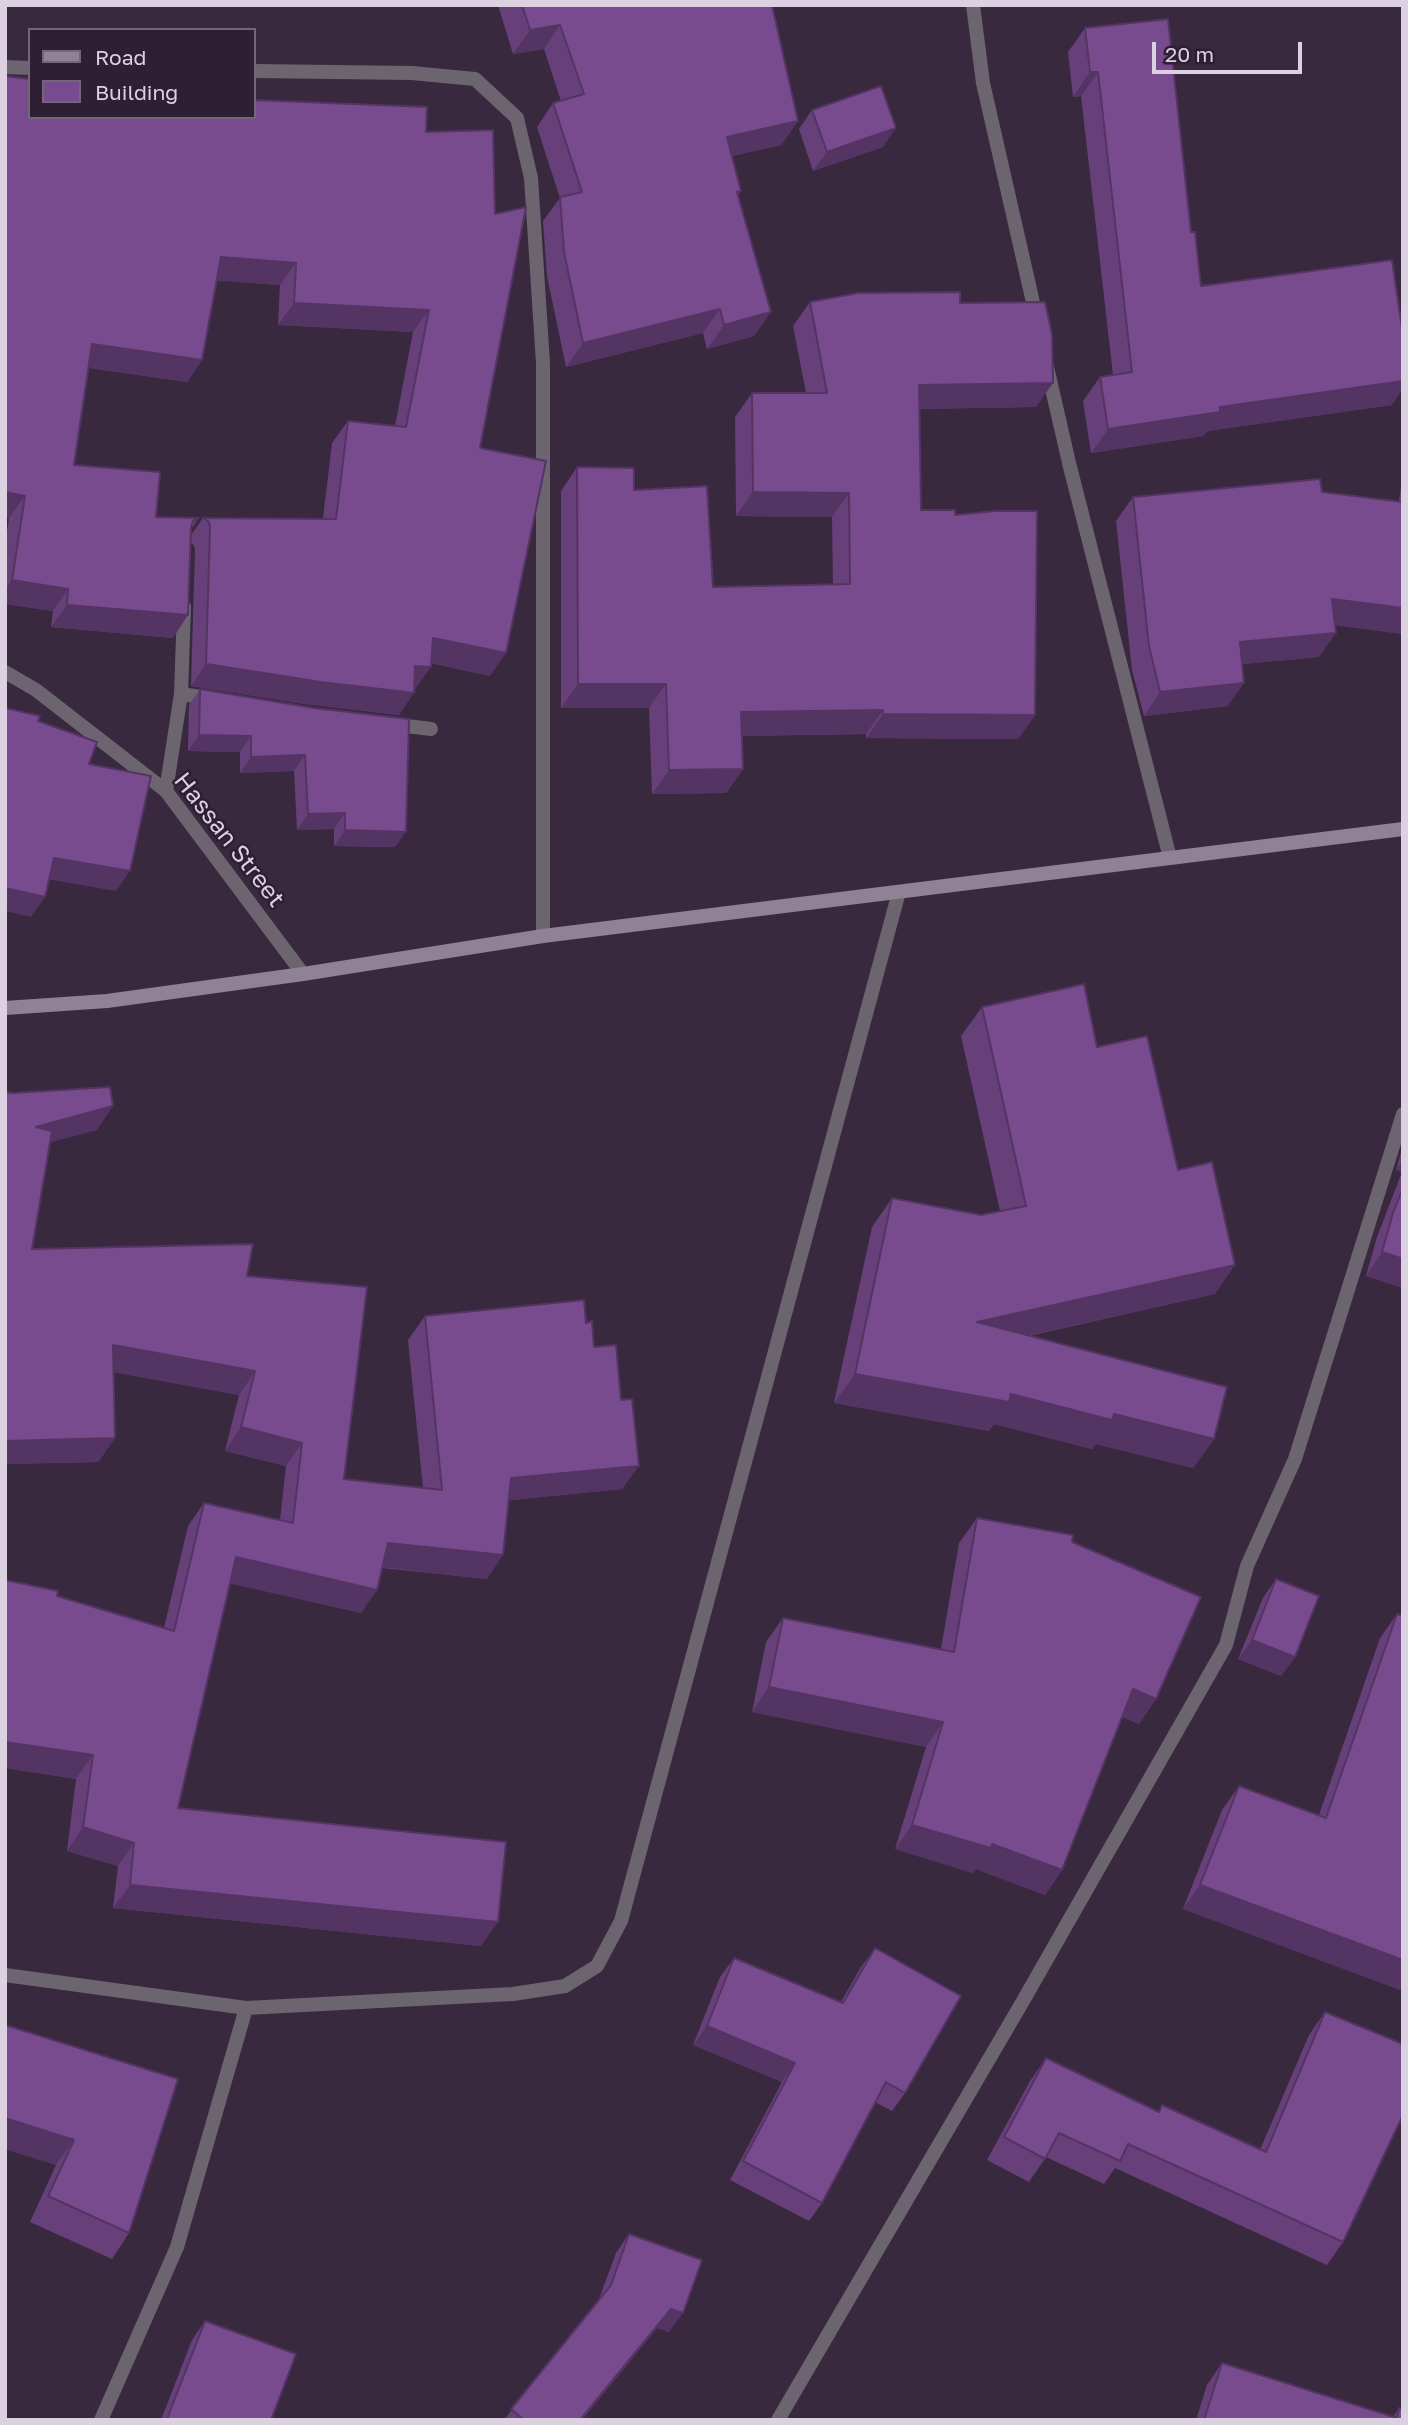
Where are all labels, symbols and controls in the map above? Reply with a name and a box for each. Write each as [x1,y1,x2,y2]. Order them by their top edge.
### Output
legend [28,28,256,119]
scale bar [1156,28,1306,72]
text: 20 m [1165,41,1214,67]
text: Road [95,44,146,70]
text: Building [95,79,178,105]
street label: Hassan Street [168,767,290,913]

